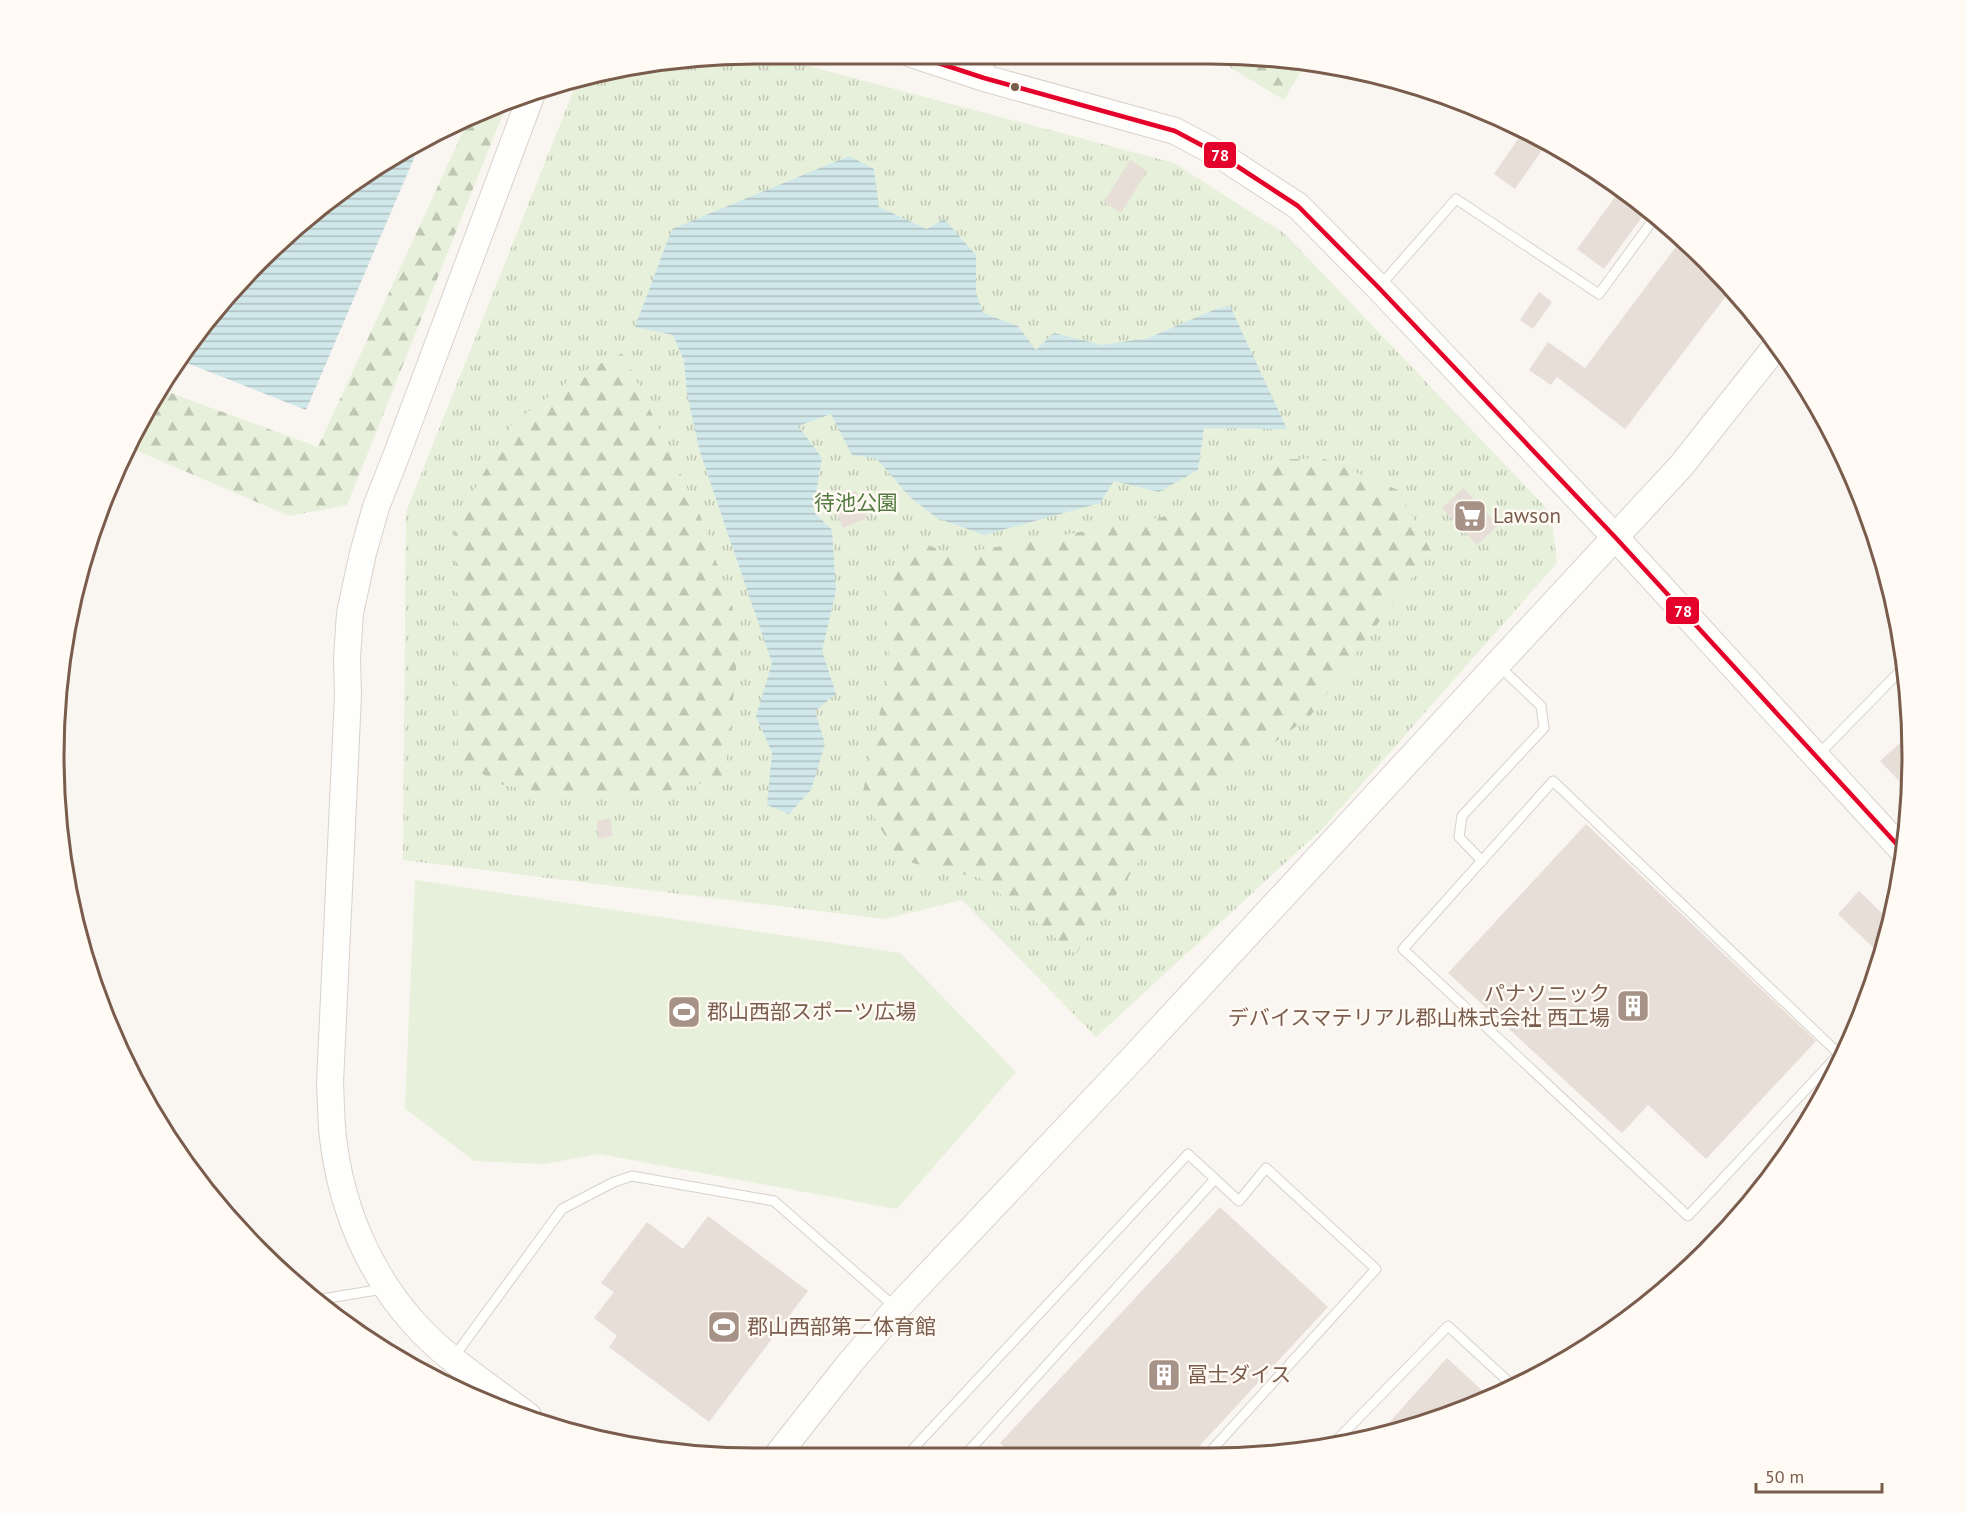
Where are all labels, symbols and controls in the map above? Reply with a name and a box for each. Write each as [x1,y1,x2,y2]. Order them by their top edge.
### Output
unlabelled marker [1009,81,1021,93]
line badge: 78 [1203,141,1237,169]
text: 78 [1211,145,1229,165]
park label: 待池公園 [814,489,898,516]
supermarket icon: Lawson [1452,498,1488,534]
place label: Lawson [1493,502,1561,529]
line badge: 78 [1665,596,1700,625]
text: 78 [1674,601,1692,621]
place label: パナソニック デバイスマテリアル郡山株式会社 西工場 [1228,980,1610,1031]
building icon: パナソニック デバイスマテリアル郡山株式会社 西工場 [1615,988,1651,1024]
sports icon: 郡山西部スポーツ広場 [666,994,702,1030]
place label: 郡山西部スポーツ広場 [707,998,917,1025]
sports icon: 郡山西部第二体育館 [706,1309,742,1345]
place label: 郡山西部第二体育館 [747,1313,936,1340]
building icon: 冨士ダイス [1146,1357,1182,1393]
place label: 冨士ダイス [1187,1361,1291,1388]
scale bar [1756,1456,1882,1494]
text: 50 m [1765,1465,1804,1488]

